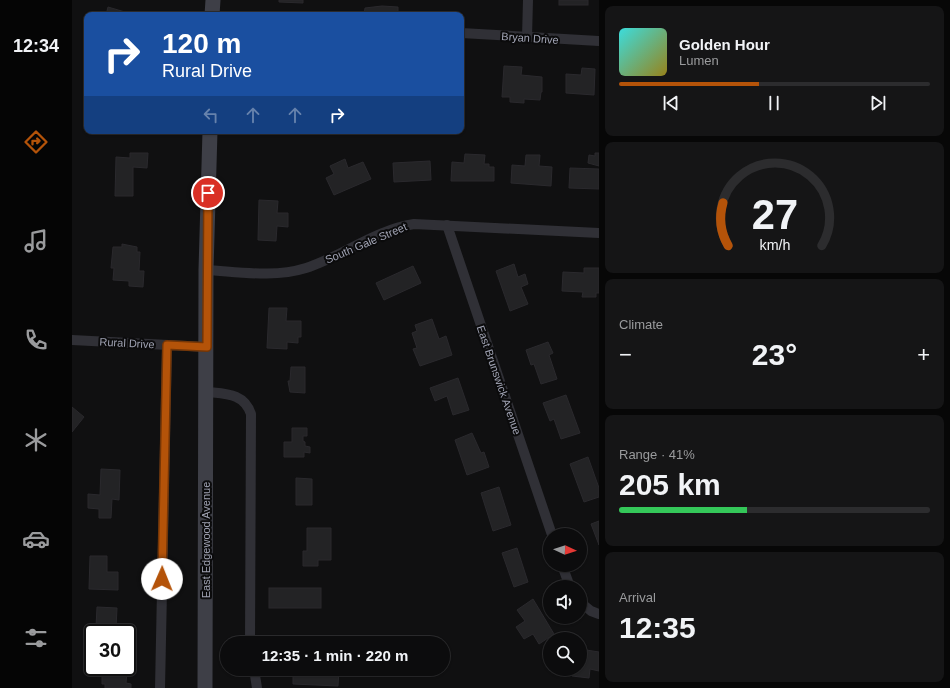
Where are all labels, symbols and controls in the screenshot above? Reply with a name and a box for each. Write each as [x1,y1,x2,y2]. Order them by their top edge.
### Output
icon: right [96,28,148,80]
text: 120 m [162,28,241,59]
street label: Bryan Drive [501,30,559,46]
text: 12:34 [13,36,59,56]
text: Golden Hour [679,36,770,53]
text: Lumen [679,53,719,68]
text: Rural Drive [162,61,252,81]
icon: previous [660,92,682,114]
icon: pause [763,92,785,114]
icon: next [867,92,889,114]
icon: left [200,104,222,126]
icon: ahead [242,104,264,126]
icon: ahead [284,104,306,126]
icon: right [326,104,348,126]
icon: directions [22,128,50,156]
pin [191,176,225,210]
icon: arrive [197,182,219,204]
text: 27 [751,190,798,237]
street label: South Gale Street [323,220,409,266]
icon: music [22,227,50,255]
text: km/h [759,236,790,252]
text: Climate [619,317,663,332]
street label: East Brunswick Avenue [475,324,523,436]
icon: phone [22,326,50,354]
street label: Rural Drive [99,336,155,350]
text: 23° [752,338,797,371]
text: − [619,342,632,367]
text: + [917,342,930,367]
icon: climate [22,426,50,454]
text: Range · 41% [619,447,695,462]
text: 205 km [619,468,721,501]
street label: East Edgewood Avenue [200,482,212,598]
icon: car [22,525,50,553]
north arrow [543,528,587,572]
map controls [543,528,587,676]
position arrow [141,558,183,600]
button: sound [543,580,587,624]
text: Arrival [619,590,656,605]
text: 12:35 [619,611,696,644]
icon: filters [22,624,50,652]
speed limit sign: 30 [84,624,136,676]
button: search [543,632,587,676]
text: 12:35 · 1 min · 220 m [262,647,408,664]

